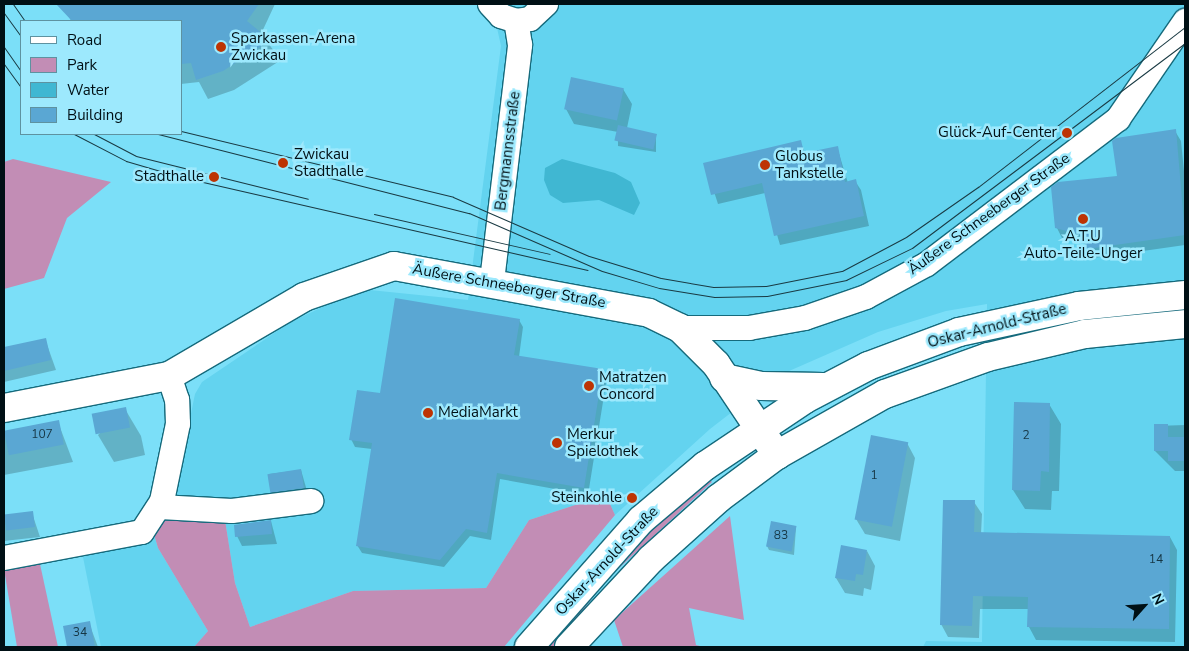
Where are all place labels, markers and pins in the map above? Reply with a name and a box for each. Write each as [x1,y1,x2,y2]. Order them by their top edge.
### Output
place label: Sparkassen-Arena Zwickau [231,29,355,64]
marker: Sparkassen-Arena Zwickau [215,41,227,53]
place label: Glück-Auf-Center [938,124,1057,142]
marker: Glück-Auf-Center [1061,127,1073,139]
place label: Zwickau Stadthalle [294,145,364,180]
place label: Globus Tankstelle [775,147,844,182]
marker: Zwickau Stadthalle [276,156,290,170]
marker: Globus Tankstelle [759,159,771,171]
place label: Stadthalle [134,168,204,186]
marker: Stadthalle [208,171,220,183]
marker: A.T.U Auto-Teile-Unger [1077,213,1089,225]
place label: A.T.U Auto-Teile-Unger [1024,227,1142,262]
place label: Matratzen Concord [599,368,667,403]
marker: Matratzen Concord [583,380,595,392]
place label: MediaMarkt [438,404,518,422]
marker: MediaMarkt [422,407,434,419]
place label: Merkur Spielothek [567,425,638,460]
marker: Merkur Spielothek [551,437,563,449]
place label: Steinkohle [551,489,622,507]
marker: Steinkohle [626,492,638,504]

